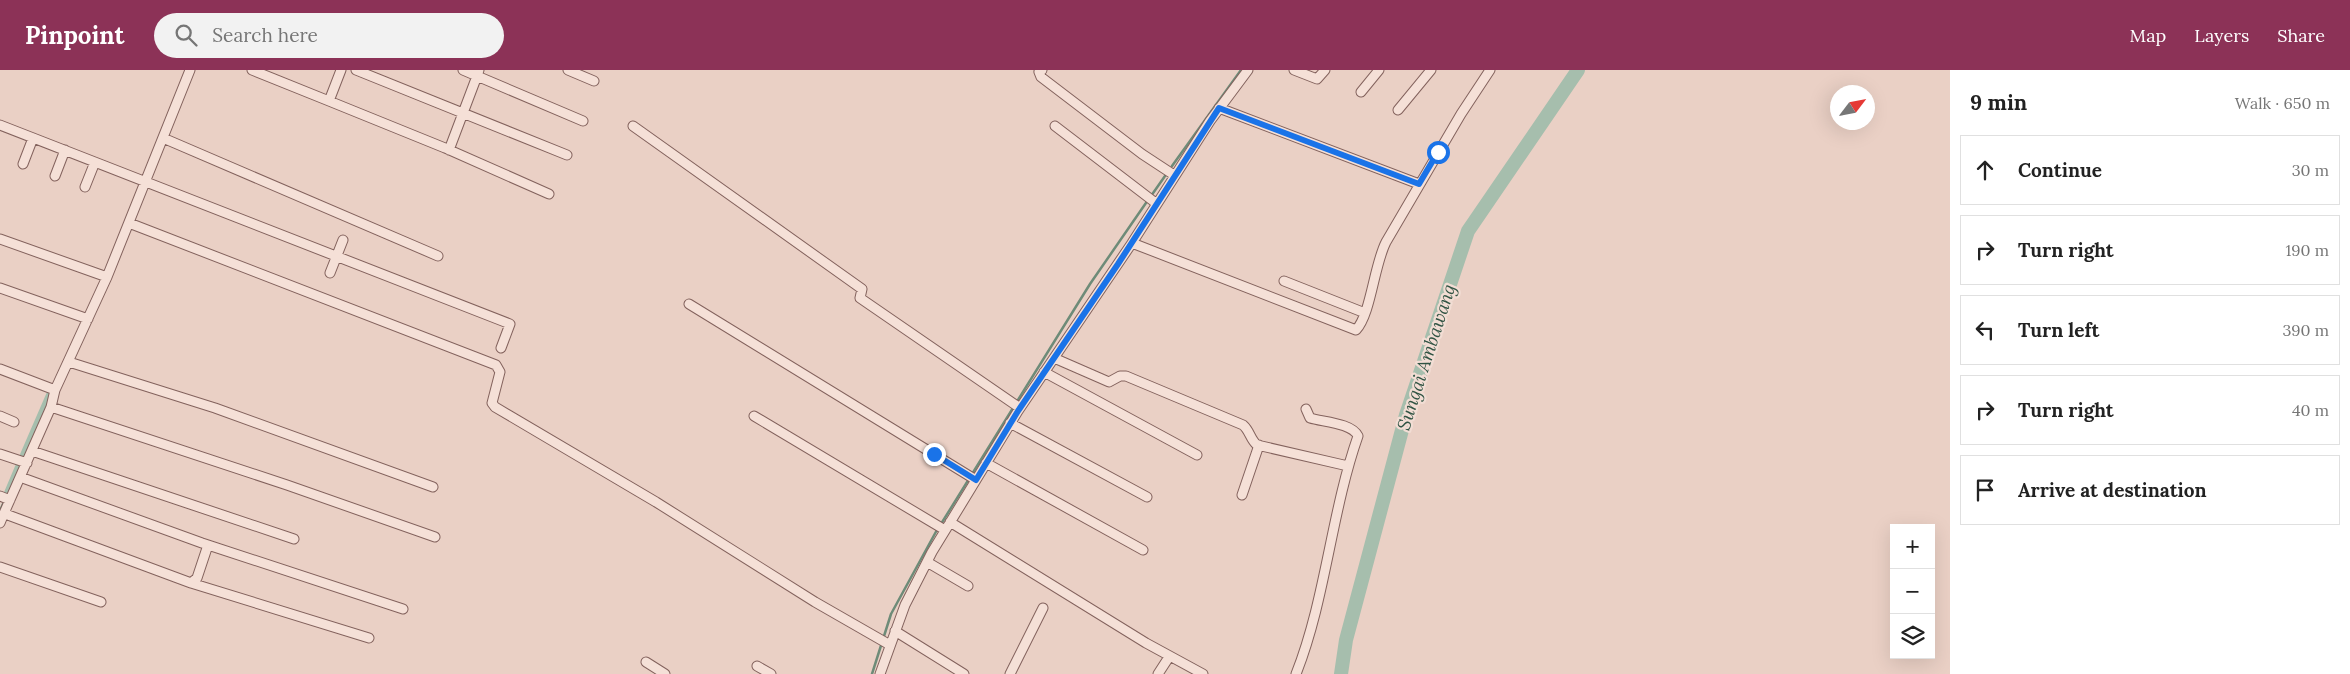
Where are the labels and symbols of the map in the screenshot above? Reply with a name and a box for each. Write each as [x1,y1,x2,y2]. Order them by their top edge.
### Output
north arrow [1830,85,1875,130]
route start [1427,141,1450,164]
water label: Sungai Ambawang [1392,281,1460,433]
route end [923,443,946,466]

